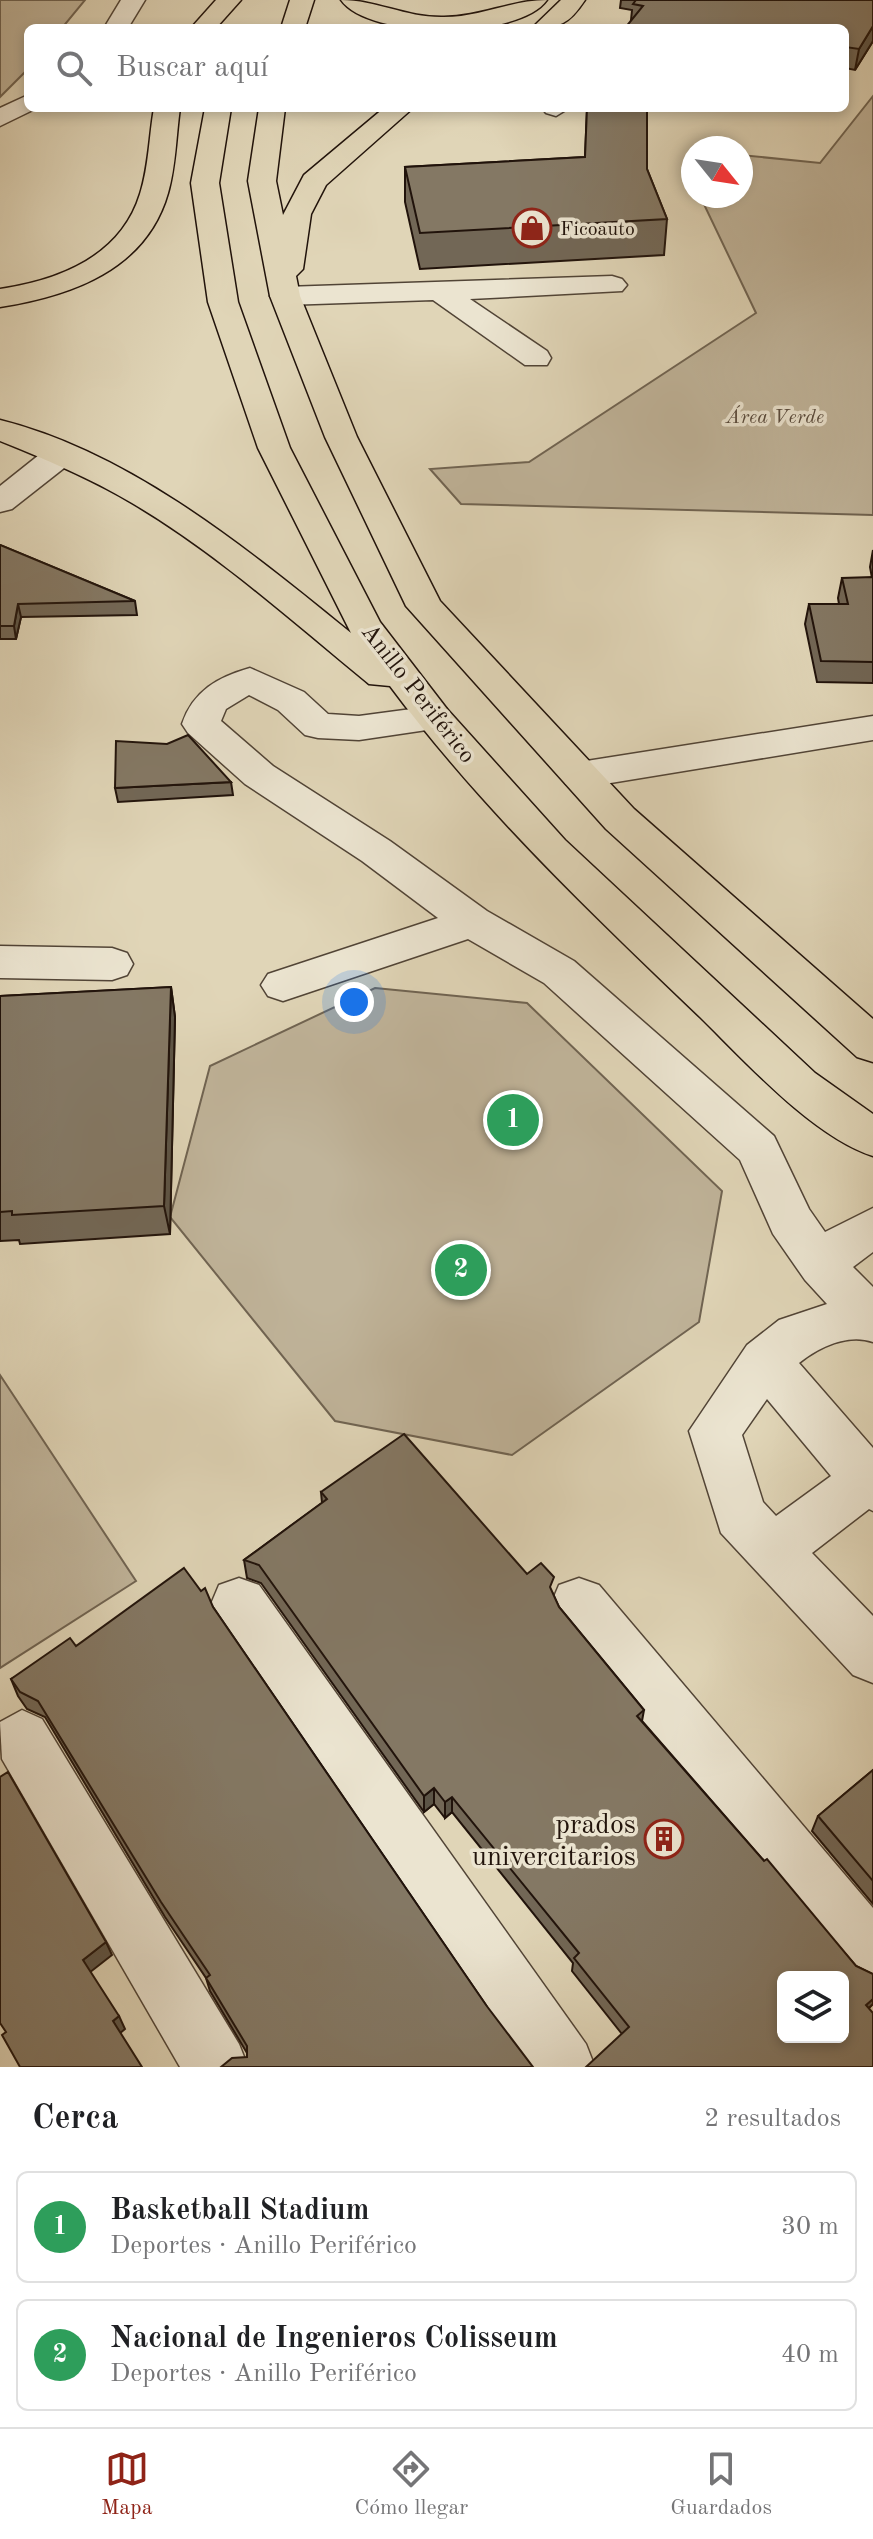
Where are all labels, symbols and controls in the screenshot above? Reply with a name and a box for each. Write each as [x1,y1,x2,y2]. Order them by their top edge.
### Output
search box [24,24,849,112]
icon: search [52,46,96,90]
text: Buscar aquí [116,53,268,83]
north arrow [681,136,753,208]
shop icon: Ficoauto [511,207,553,249]
place label: Ficoauto [560,220,635,240]
park label: Área Verde [725,405,824,428]
street label: Anillo Periférico [356,620,479,768]
your location [334,982,374,1022]
pin: 1 [487,1090,539,1150]
pin: 2 [435,1240,487,1300]
place label: prados univercitarios [472,1812,636,1872]
building icon: prados univercitarios [643,1818,685,1860]
map controls [777,1971,849,2043]
button: layers [777,1971,849,2043]
text: Cerca [32,2102,118,2136]
text: 2 resultados [704,2106,841,2132]
text: Basketball Stadium [110,2196,370,2226]
text: 1 [52,2214,68,2240]
text: 30 m [781,2214,839,2240]
text: Deportes · Anillo Periférico [110,2233,417,2259]
text: Nacional de Ingenieros Colisseum [110,2324,558,2354]
text: 2 [52,2342,68,2368]
text: 40 m [781,2342,839,2368]
text: Deportes · Anillo Periférico [110,2361,417,2387]
tab: Mapa [101,2447,153,2522]
tab: Cómo llegar [354,2447,468,2522]
tab: Guardados [670,2447,772,2522]

